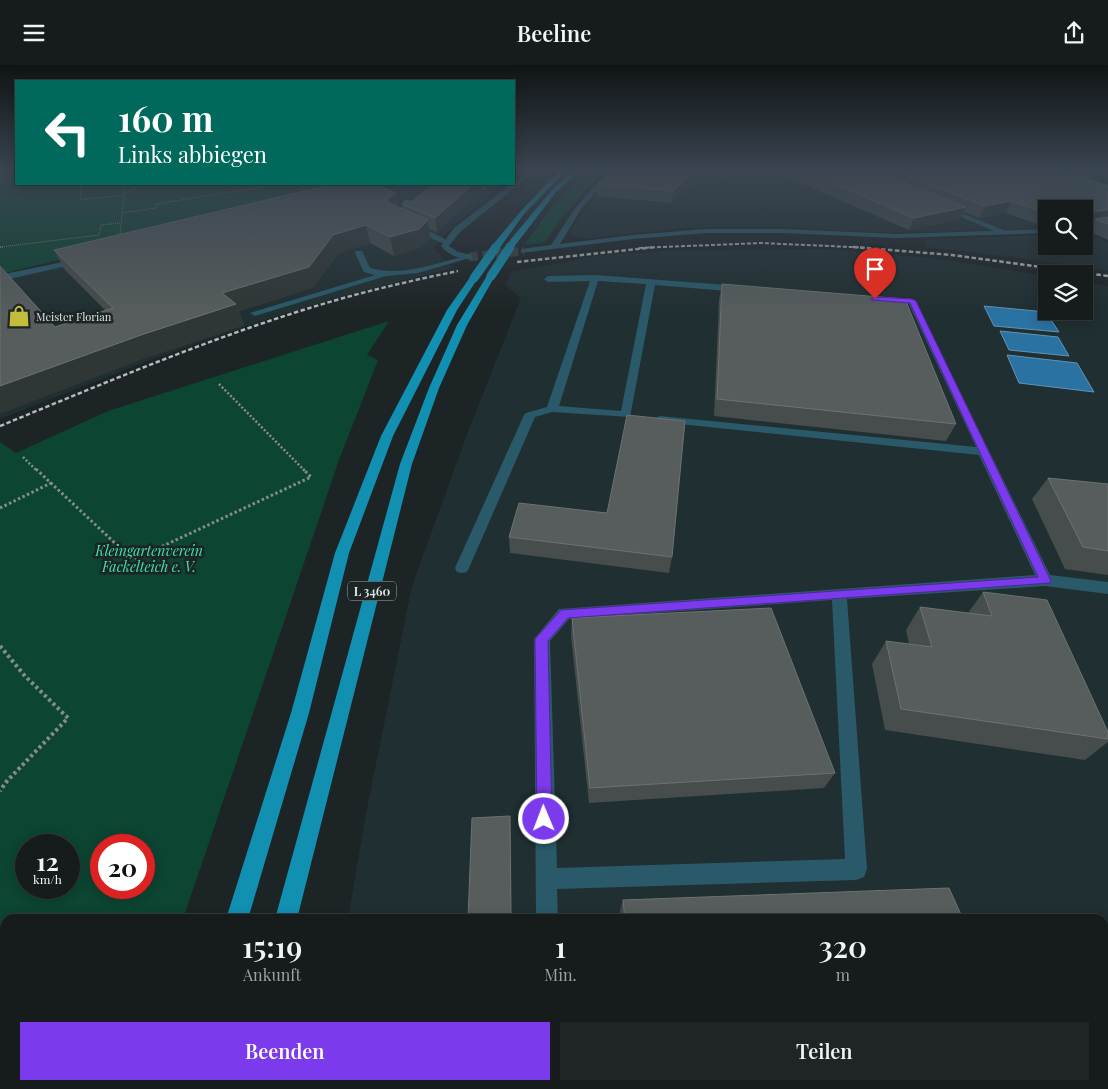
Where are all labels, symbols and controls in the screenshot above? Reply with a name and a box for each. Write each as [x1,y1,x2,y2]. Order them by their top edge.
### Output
text: Beeline [517,18,591,48]
icon: menu [20,19,48,47]
icon: share [1060,19,1088,47]
text: 160 m [118,94,213,141]
icon: left [35,100,100,165]
text: Links abbiegen [118,139,267,169]
map controls [1038,200,1093,320]
button: search [1038,200,1093,255]
pin [854,248,896,299]
icon: arrive [861,255,889,283]
button: layers [1038,265,1093,320]
shop icon: Meister Florian [6,303,32,329]
place label: Meister Florian [36,309,112,324]
park label: Kleingartenverein Fackelteich e. V. [94,541,203,576]
road number: L 3460 [348,581,396,601]
position arrow [517,792,569,844]
speed limit sign: 20 [90,834,155,899]
text: 12 [36,844,59,877]
text: km/h [33,871,62,887]
text: 15:19 [242,926,302,966]
text: 1 [555,926,566,966]
text: 320 [819,926,867,966]
text: Ankunft [243,964,301,985]
text: Min. [544,964,577,985]
text: m [836,964,850,985]
button: Beenden [20,1022,550,1080]
button: Teilen [560,1022,1089,1080]

